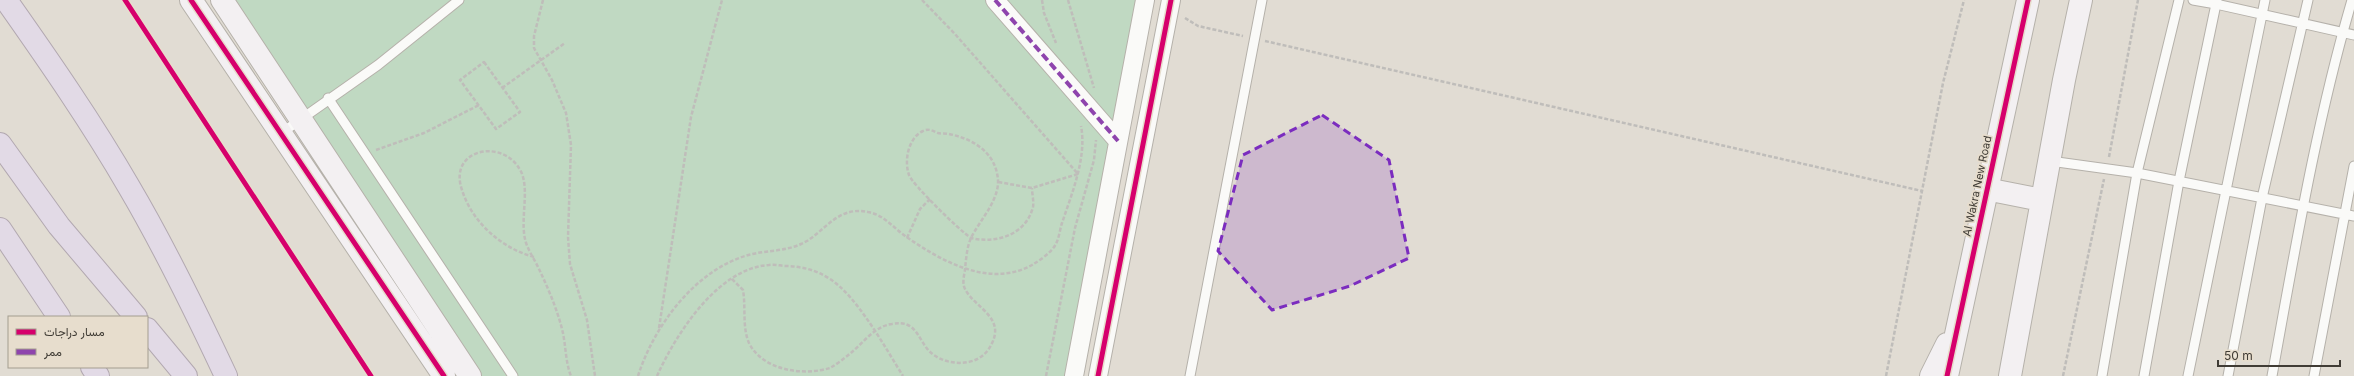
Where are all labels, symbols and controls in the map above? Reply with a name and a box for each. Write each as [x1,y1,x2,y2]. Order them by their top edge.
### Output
street label: Al Wakra New Road [1960,134,1994,238]
legend [8,316,148,368]
text: مسار دراجات [44,324,105,340]
scale bar [2218,342,2340,368]
text: ممر [43,344,62,360]
text: 50 m [2224,348,2253,363]

